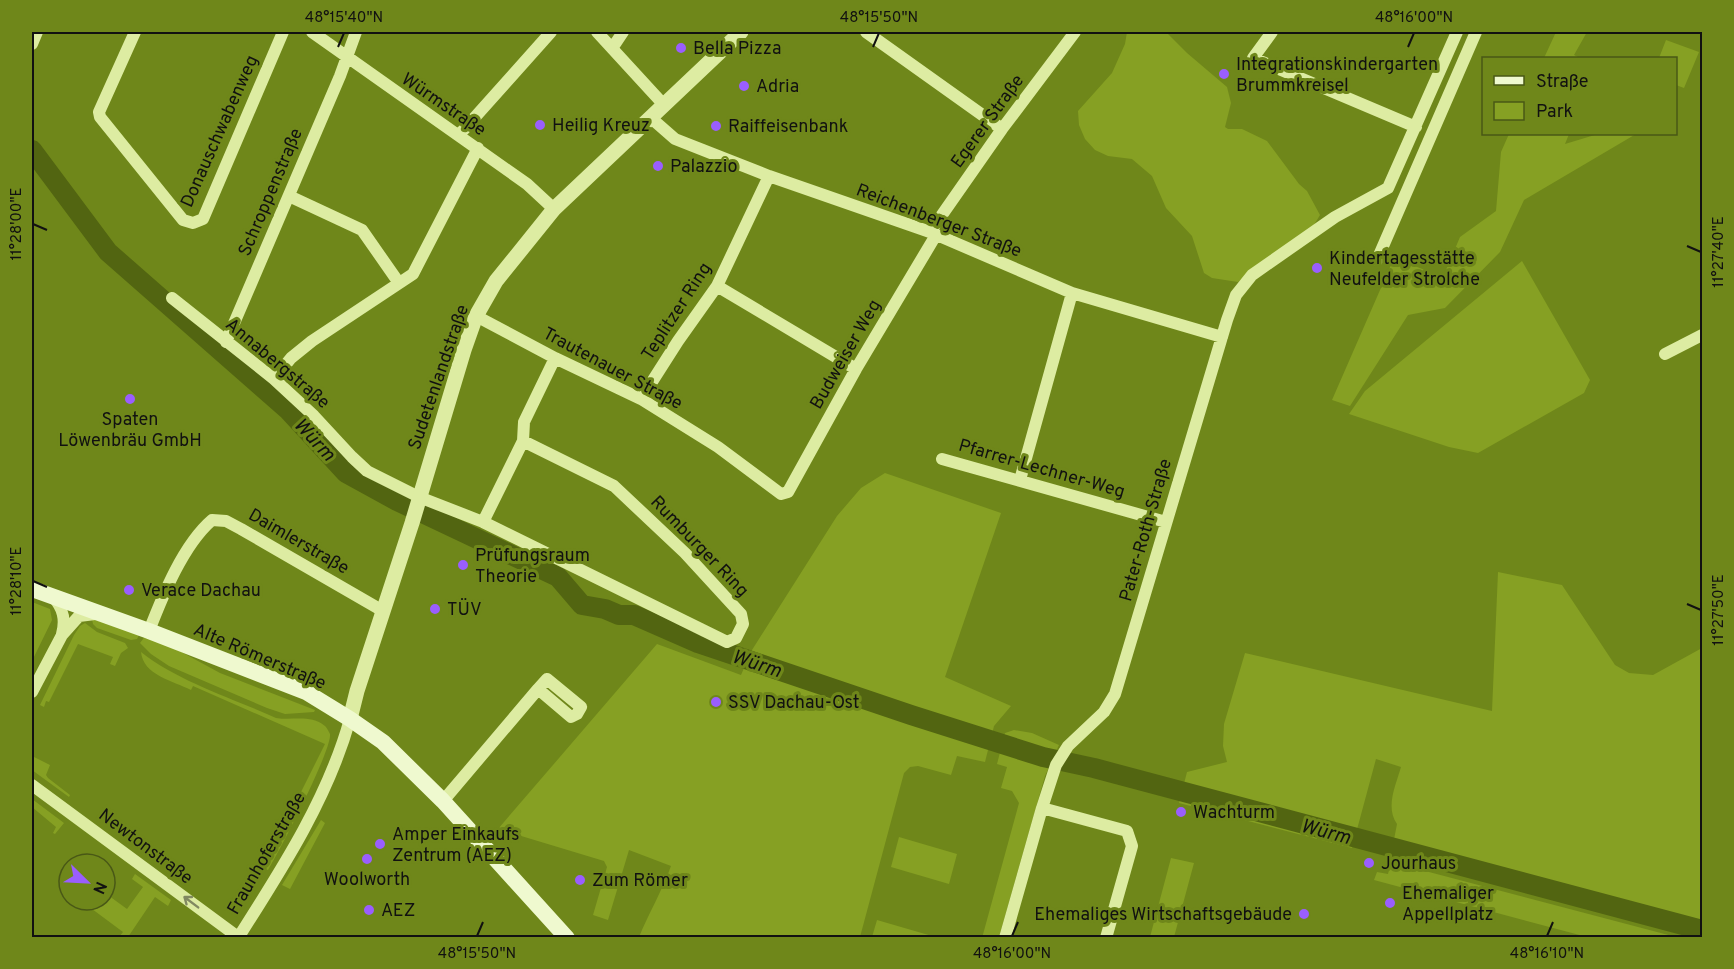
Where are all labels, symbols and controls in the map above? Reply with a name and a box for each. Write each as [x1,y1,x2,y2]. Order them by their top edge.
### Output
text: 48°15'40"N [305,9,383,28]
text: 48°15'50"N [840,9,918,28]
text: 48°16'00"N [1375,9,1453,28]
place label: Bella Pizza [693,38,781,61]
marker: Bella Pizza [674,41,688,55]
street label: Donauschwabenweg [176,52,264,211]
place label: Integrationskindergarten Brummkreisel [1236,54,1438,98]
legend [1482,57,1677,135]
marker: Integrationskindergarten Brummkreisel [1217,67,1231,81]
street label: Würmstraße [396,69,490,142]
street label: Egerer Straße [947,71,1030,173]
text: Straße [1536,71,1588,94]
place label: Adria [756,76,799,99]
marker: Adria [737,79,751,93]
text: Park [1536,101,1573,124]
place label: Heilig Kreuz [552,115,650,138]
place label: Raiffeisenbank [728,116,848,139]
marker: Heilig Kreuz [533,118,547,132]
marker: Raiffeisenbank [709,119,723,133]
street label: Schroppenstraße [234,125,309,260]
place label: Palazzio [670,156,737,179]
marker: Palazzio [651,159,665,173]
street label: Reichenberger Straße [852,179,1025,264]
text: 11°28'00"E [8,187,27,261]
text: 11°27'40"E [1710,216,1729,288]
place label: Kindertagesstätte Neufelder Strolche [1329,248,1480,292]
street label: Teplitzer Ring [637,259,717,365]
marker: Kindertagesstätte Neufelder Strolche [1310,261,1324,275]
street label: Budweiser Weg [806,296,887,414]
street label: Sudetenlandstraße [404,302,475,453]
street label: Annabergstraße [220,314,334,415]
street label: Trautenauer Straße [539,323,686,416]
marker: Spaten Löwenbräu GmbH [123,392,137,406]
place label: Spaten Löwenbräu GmbH [58,409,202,453]
water label: Würm [287,413,341,468]
street label: Pfarrer-Lechner-Weg [956,435,1127,504]
street label: Pater-Roth-Straße [1115,456,1178,605]
street label: Rumburger Ring [645,491,753,603]
street label: Daimlerstraße [244,504,353,580]
place label: Prüfungsraum Theorie [475,545,590,589]
text: 11°28'10"E [8,546,27,616]
marker: Prüfungsraum Theorie [456,558,470,572]
text: 11°27'50"E [1710,574,1729,646]
place label: Verace Dachau [141,580,261,603]
marker: Verace Dachau [122,583,136,597]
place label: TÜV [447,597,482,622]
marker: TÜV [428,602,442,616]
street label: Alte Römerstraße [190,619,329,696]
water label: Würm [728,645,785,685]
place label: SSV Dachau-Ost [728,692,860,715]
marker: SSV Dachau-Ost [709,695,723,709]
street label: Fraunhoferstraße [223,788,312,919]
place label: Wachturm [1193,802,1275,825]
street label: Newtonstraße [95,804,197,888]
marker: Wachturm [1174,805,1188,819]
water label: Würm [1298,814,1354,852]
place label: Amper Einkaufs Zentrum (AEZ) [392,824,519,868]
marker: Amper Einkaufs Zentrum (AEZ) [373,837,387,851]
north arrow [57,852,117,912]
marker: Woolworth [360,852,374,866]
place label: Jourhaus [1381,853,1456,876]
marker: Jourhaus [1362,856,1376,870]
place label: Woolworth [324,869,410,892]
place label: Zum Römer [592,870,688,893]
marker: Zum Römer [573,873,587,887]
place label: Ehemaliger Appellplatz [1402,883,1494,927]
one-way arrow [183,896,199,909]
marker: Ehemaliger Appellplatz [1383,896,1397,910]
place label: AEZ [381,900,415,923]
marker: AEZ [362,903,376,917]
place label: Ehemaliges Wirtschaftsgebäude [1034,904,1292,927]
marker: Ehemaliges Wirtschaftsgebäude [1297,907,1311,921]
text: 48°15'50"N [438,945,516,964]
text: 48°16'00"N [973,945,1051,964]
text: 48°16'10"N [1510,945,1584,964]

